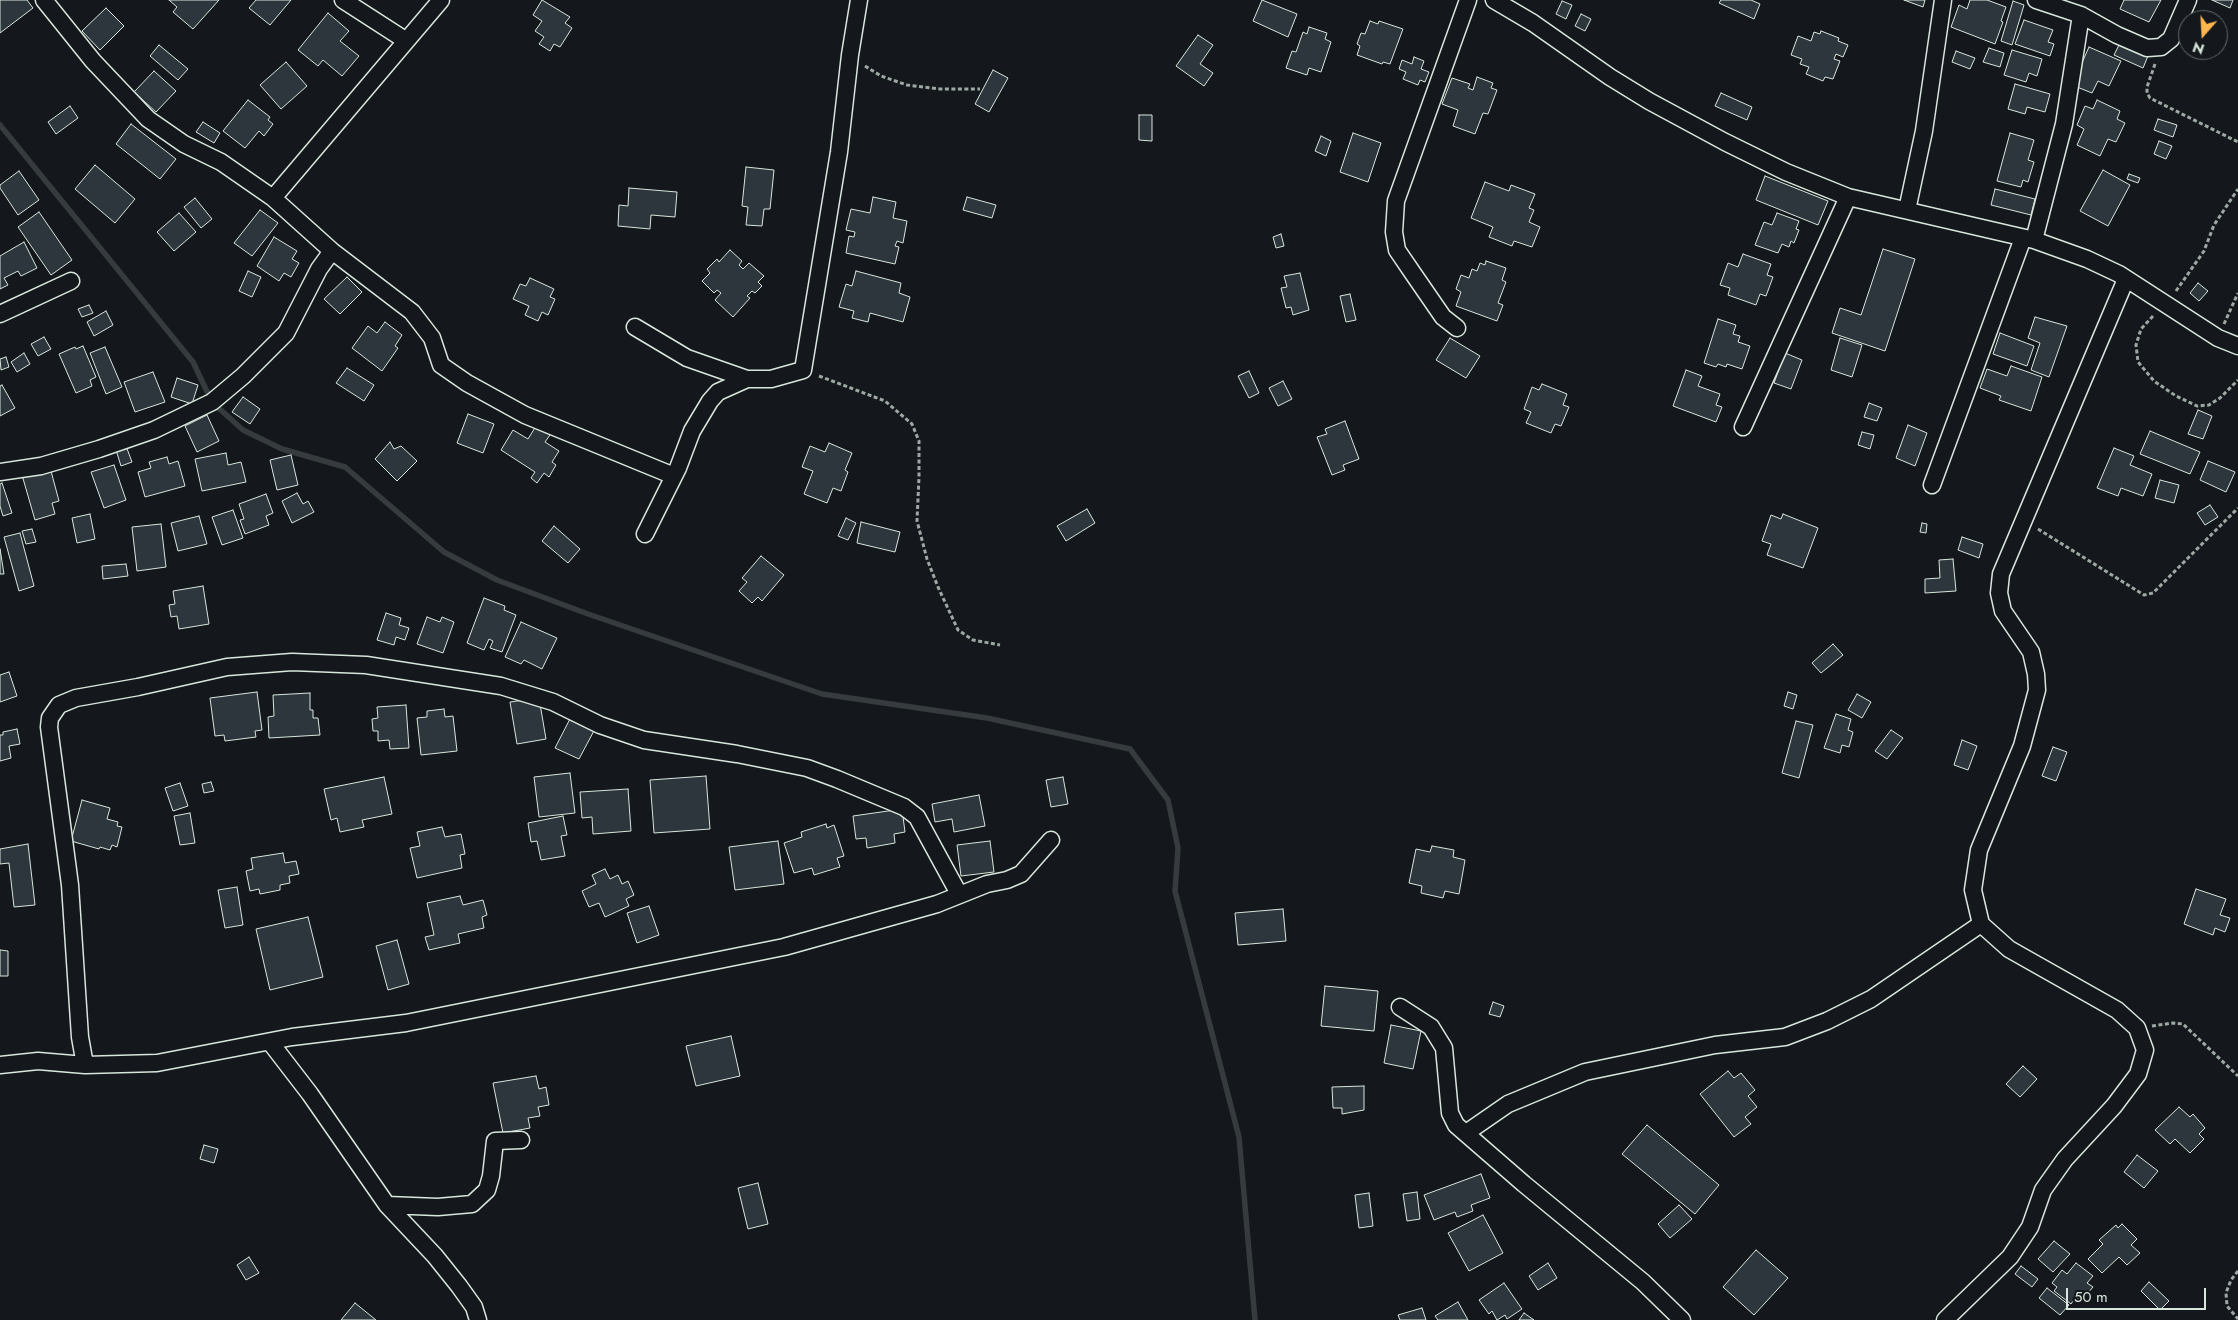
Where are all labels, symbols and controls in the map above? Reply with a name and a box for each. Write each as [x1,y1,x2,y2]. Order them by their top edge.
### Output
north arrow [2178,10,2228,60]
text: N [2190,37,2207,60]
scale bar [2068,1278,2208,1310]
text: 50 m [2074,1286,2108,1308]

